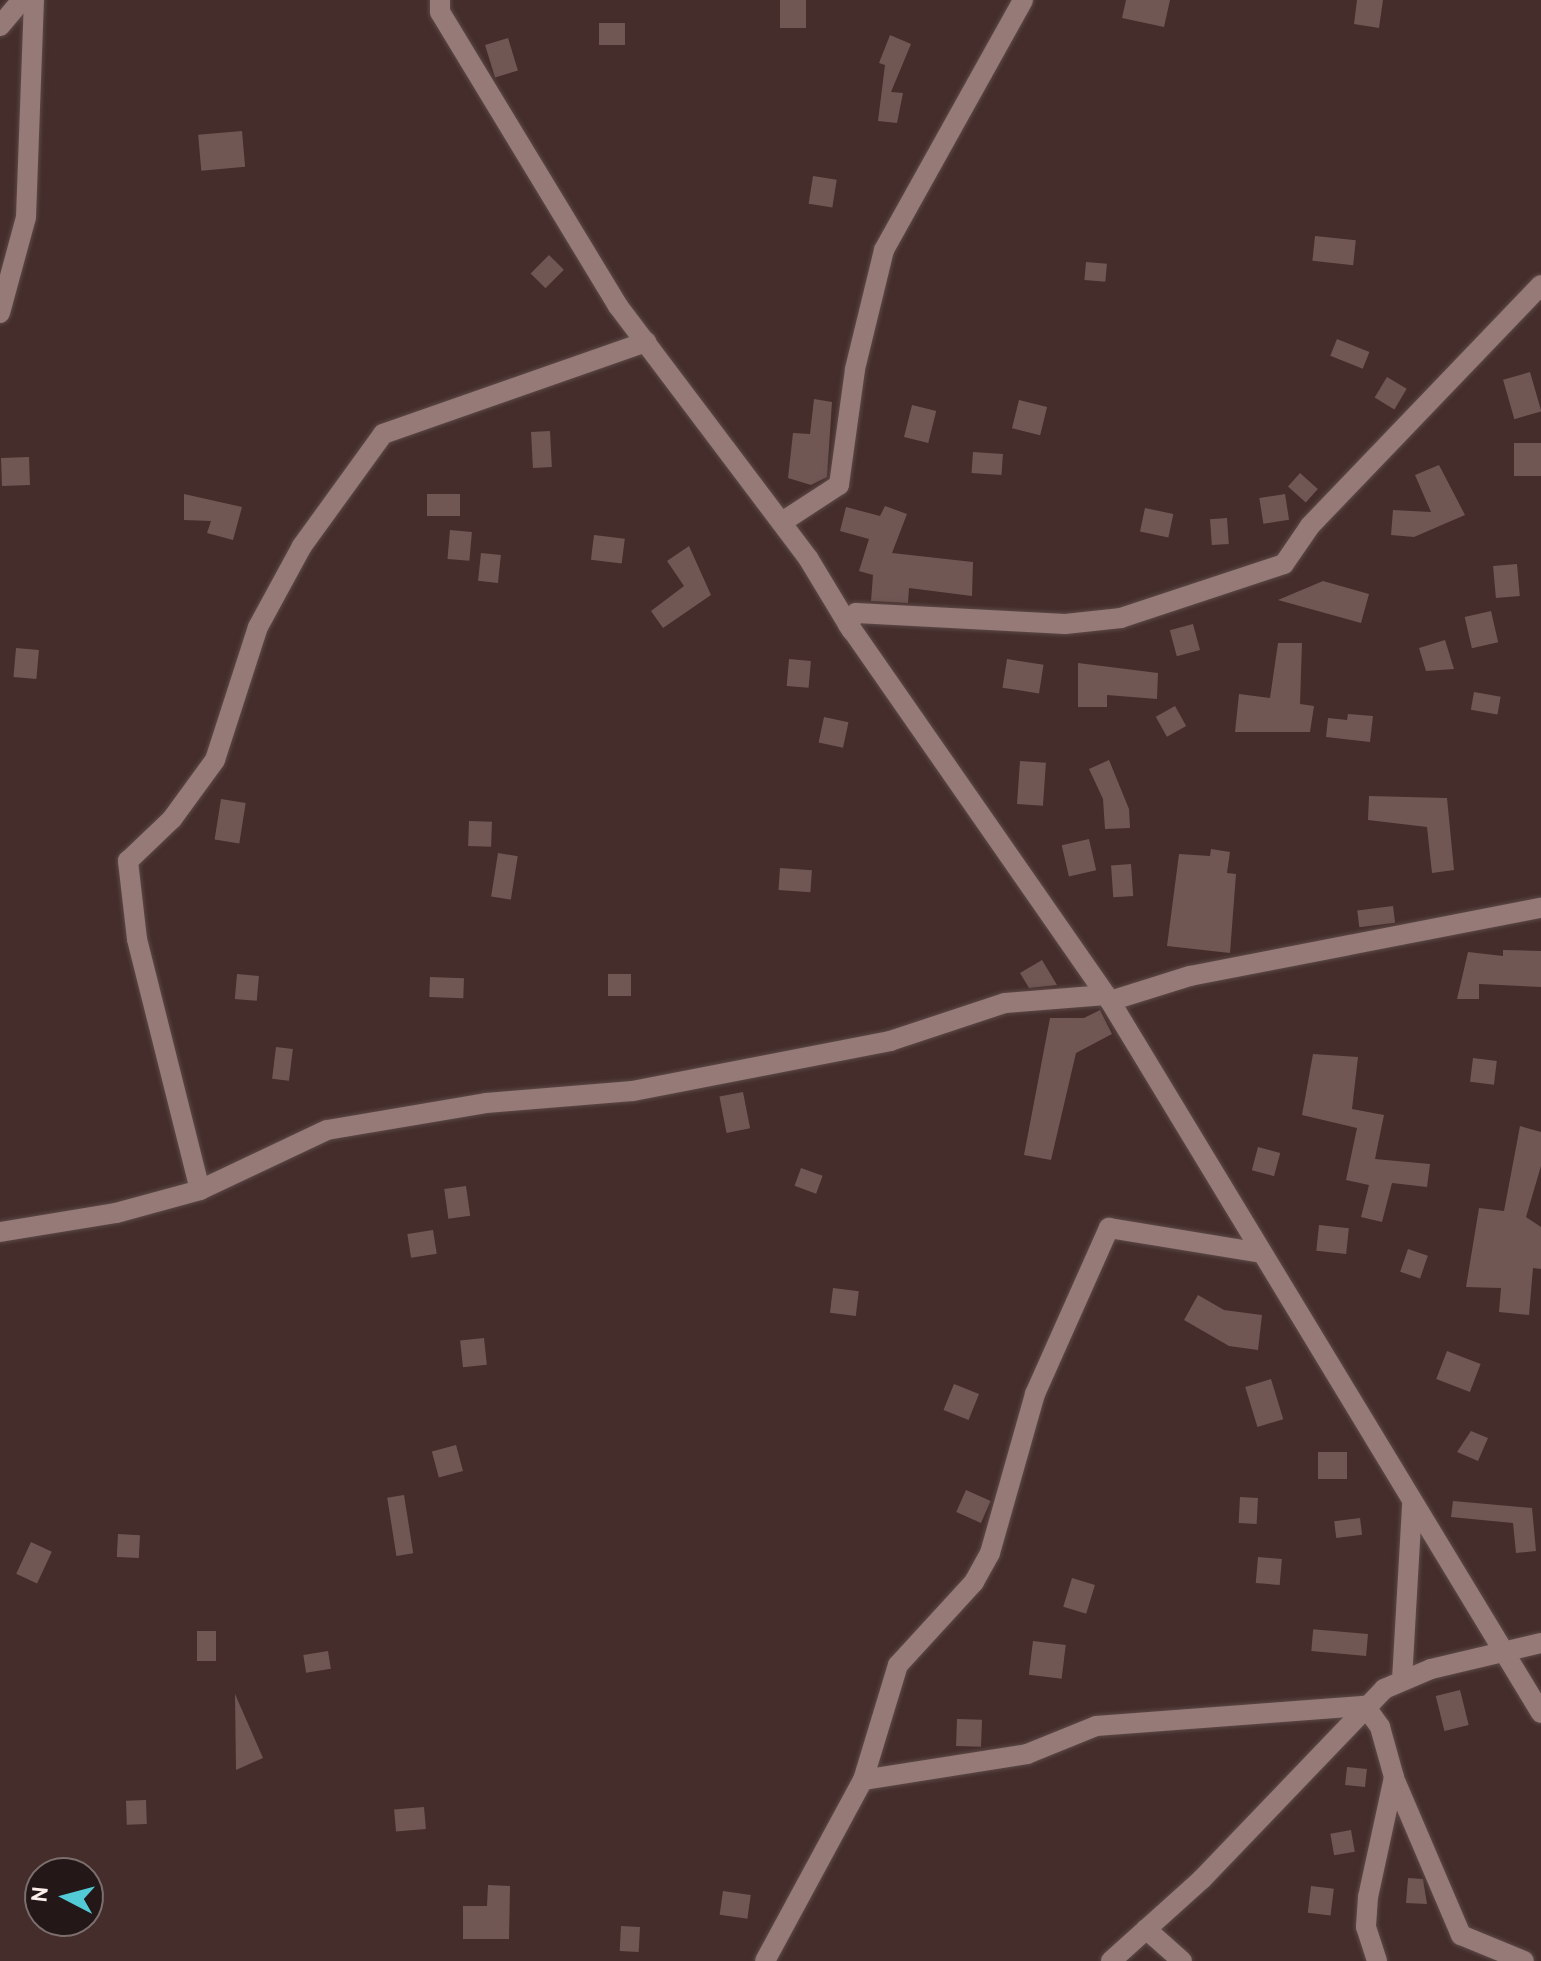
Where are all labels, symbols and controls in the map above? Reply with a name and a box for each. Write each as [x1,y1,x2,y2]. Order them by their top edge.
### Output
north arrow [24,1857,104,1937]
text: N [27,1885,56,1904]

